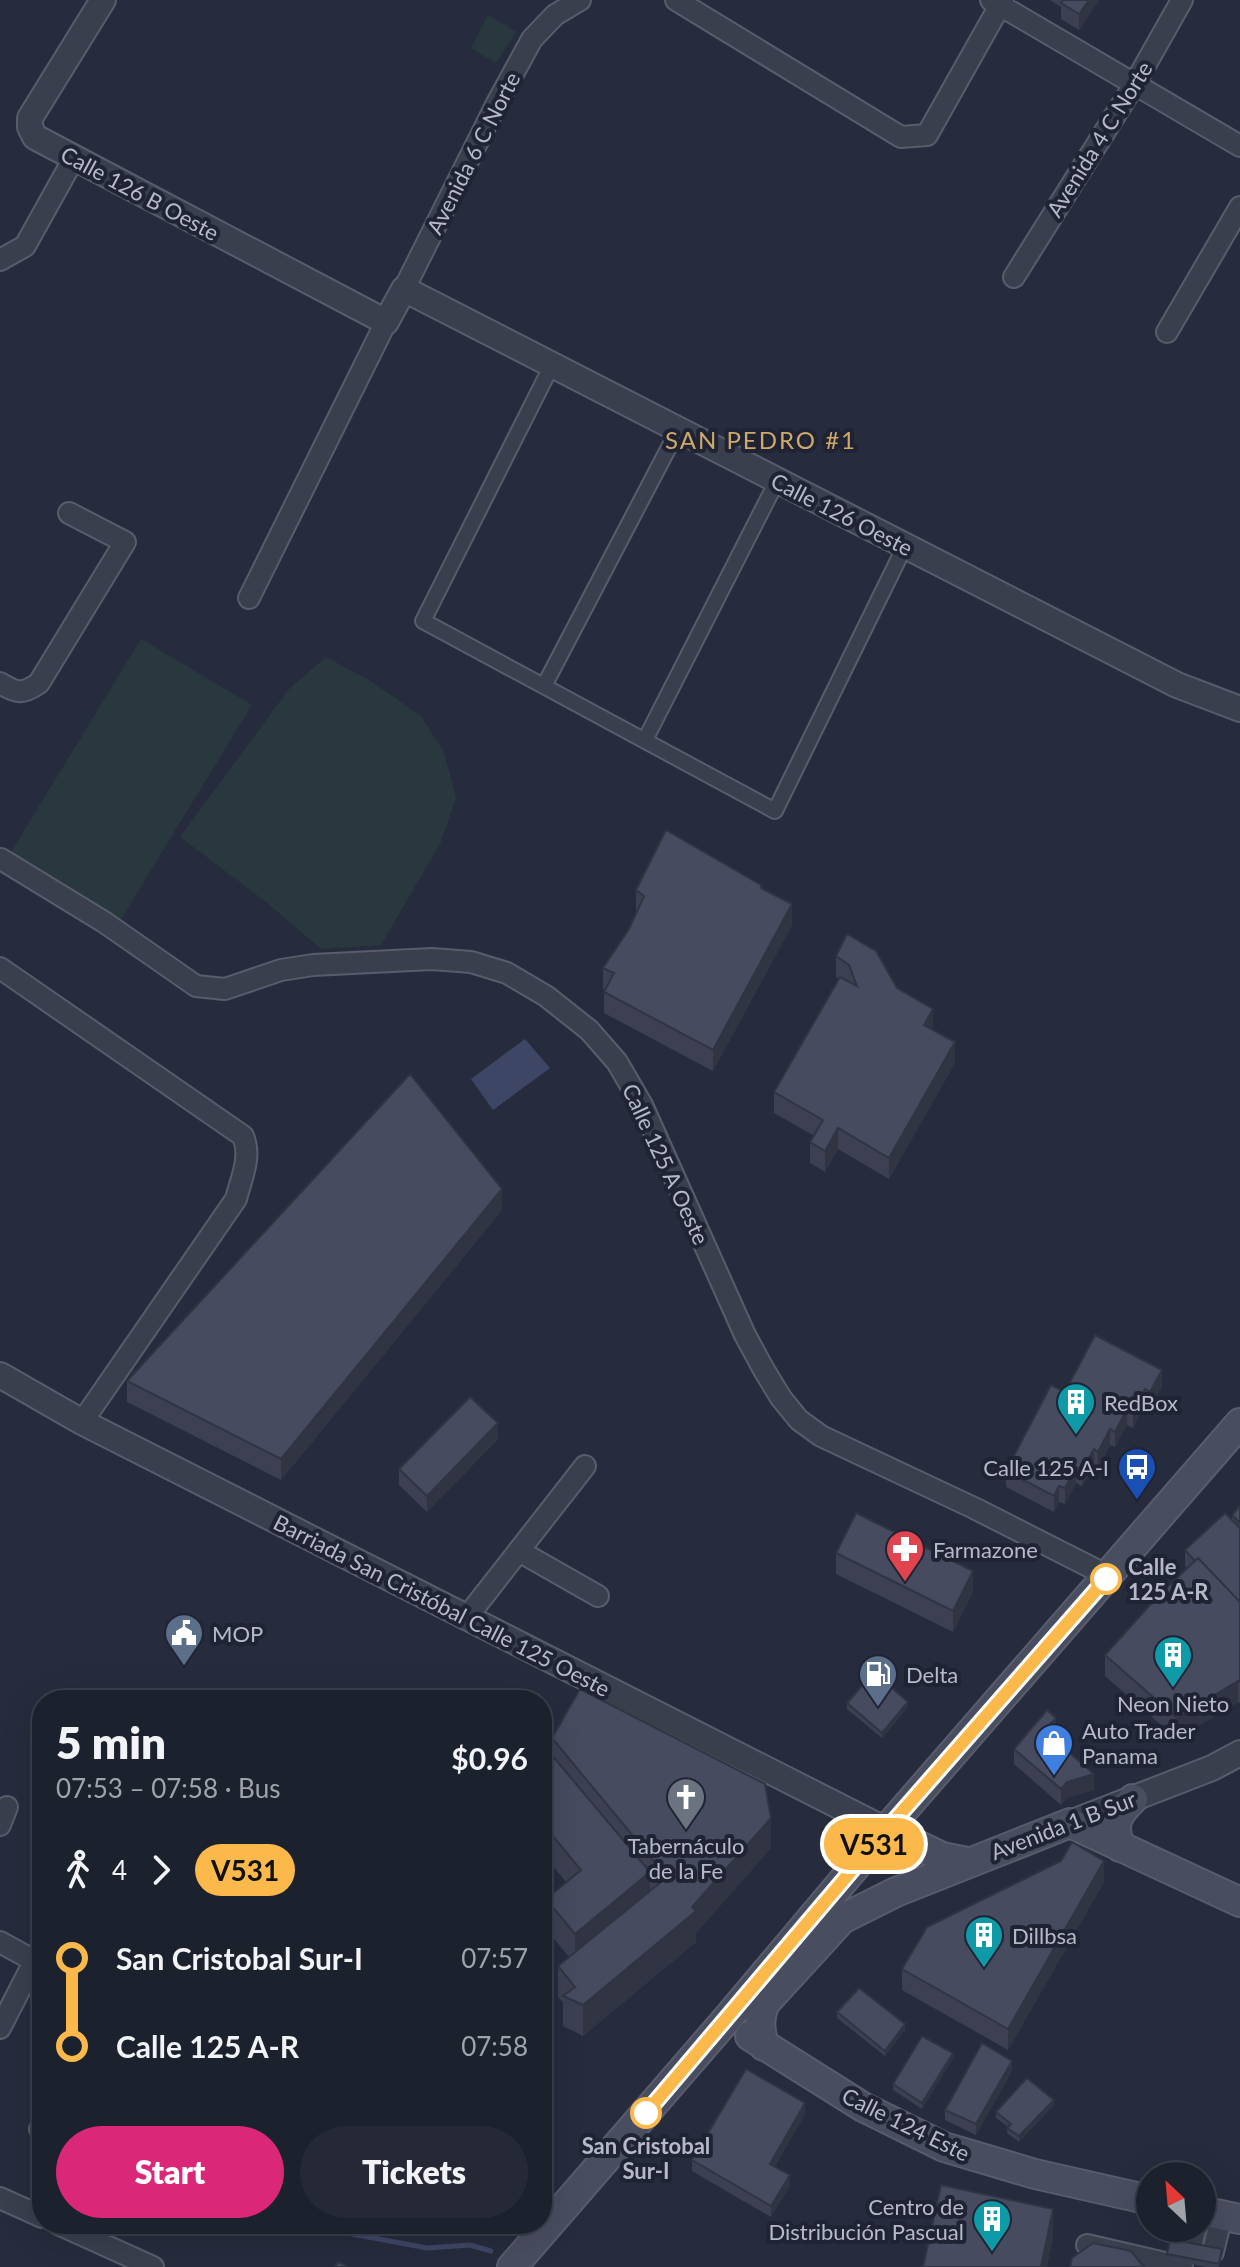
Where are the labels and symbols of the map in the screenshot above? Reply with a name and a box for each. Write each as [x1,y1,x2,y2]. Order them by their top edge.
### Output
street label: Avenida 4 C Norte [1040,56,1158,222]
street label: Avenida 6 C Norte [421,67,525,239]
street label: Calle 126 B Oeste [56,140,224,246]
district label: SAN PEDRO #1 [665,425,857,454]
street label: Calle 126 Oeste [767,467,917,561]
street label: Calle 125 A Oeste [617,1079,715,1249]
building icon: RedBox [1055,1381,1097,1436]
place label: RedBox [1104,1389,1178,1416]
bus stop icon: Calle 125 A-I [1116,1446,1158,1501]
place label: Calle 125 A-I [983,1454,1109,1481]
street label: Barriada San Cristóbal Calle 125 Oeste [269,1508,615,1702]
pharmacy icon: Farmazone [884,1528,926,1583]
place label: Farmazone [933,1536,1038,1563]
place label: Calle 125 A-R [1128,1553,1209,1605]
marker: Calle 125 A-R [1091,1564,1121,1594]
public building icon: MOP [163,1612,205,1667]
place label: MOP [212,1620,263,1647]
building icon: Neon Nieto [1152,1634,1194,1689]
fuel station icon: Delta [857,1653,899,1708]
place label: Delta [906,1661,958,1688]
place label: Neon Nieto [1117,1690,1229,1717]
place label: Auto Trader Panama [1082,1717,1195,1769]
shop icon: Auto Trader Panama [1033,1722,1075,1777]
church icon: Tabernáculo de la Fe [665,1776,707,1831]
street label: Avenida 1 B Sur [987,1785,1139,1865]
line badge: V531 [818,1818,930,1870]
place label: Tabernáculo de la Fe [627,1832,745,1884]
building icon: Dillbsa [963,1914,1005,1969]
place label: Dillbsa [1012,1922,1077,1949]
street label: Calle 124 Este [838,2081,974,2167]
marker: San Cristobal Sur-I [631,2098,661,2128]
place label: San Cristobal Sur-I [582,2132,710,2184]
north arrow [1136,2162,1216,2242]
place label: Centro de Distribución Pascual [769,2193,964,2245]
building icon: Centro de Distribución Pascual [971,2198,1013,2253]

